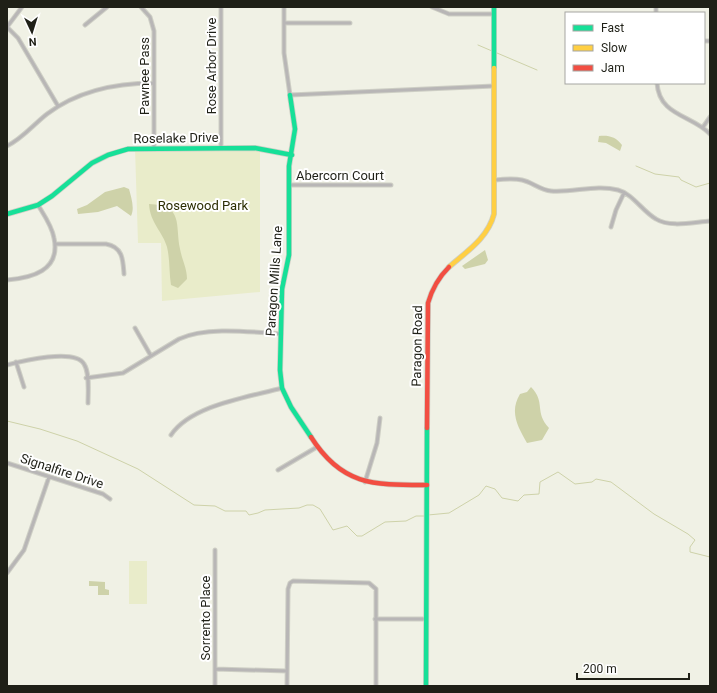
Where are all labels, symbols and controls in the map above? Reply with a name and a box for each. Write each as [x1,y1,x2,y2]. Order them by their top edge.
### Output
north arrow [12,12,52,52]
legend [565,12,705,84]
street label: Rose Arbor Drive [204,18,219,114]
text: Fast [601,21,624,35]
text: N [28,35,37,48]
street label: Pawnee Pass [137,37,152,115]
text: Slow [601,41,627,55]
text: Jam [601,61,625,75]
street label: Roselake Drive [133,130,219,146]
street label: Abercorn Court [296,168,384,183]
park label: Rosewood Park [158,198,249,213]
street label: Paragon Mills Lane [263,225,285,337]
street label: Paragon Road [409,305,425,387]
street label: Signalfire Drive [19,451,106,492]
street label: Sorrento Place [198,576,213,660]
scale bar [577,655,689,681]
text: 200 m [583,662,617,676]

